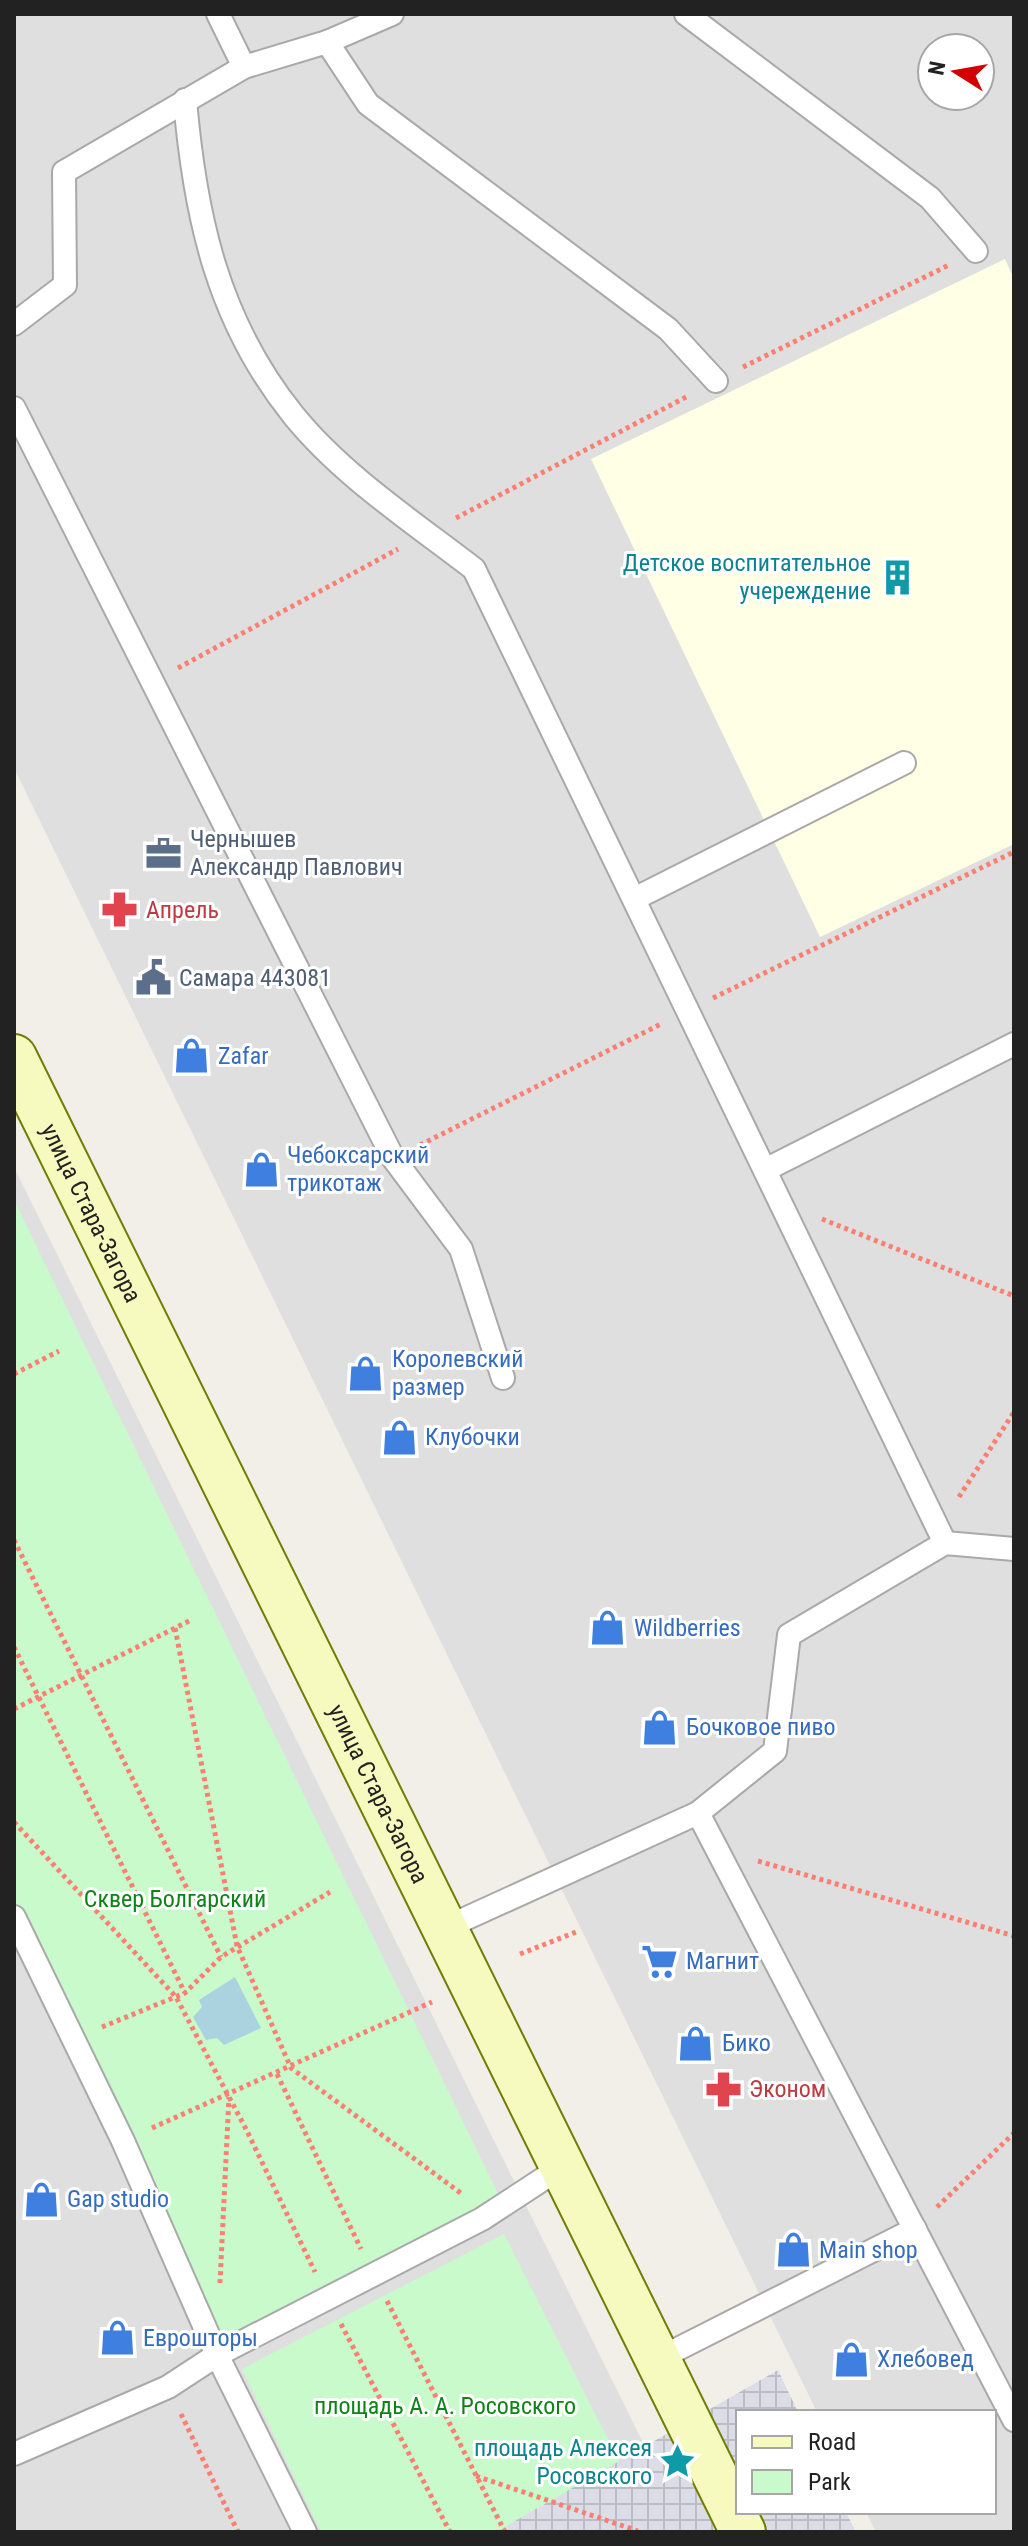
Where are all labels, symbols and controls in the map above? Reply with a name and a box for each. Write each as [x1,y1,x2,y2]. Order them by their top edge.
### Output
north arrow [916,32,996,112]
text: N [923,59,950,77]
place label: Детское воспитательное учереждение [623,549,871,605]
building icon: Детское воспитательное учереждение [878,558,916,596]
place label: Чернышев Александр Павлович [190,825,402,881]
office icon: Чернышев Александр Павлович [145,834,183,872]
pharmacy icon: Апрель [101,891,139,929]
place label: Апрель [146,896,219,924]
public building icon: Самара 443081 [134,959,172,997]
place label: Самара 443081 [179,964,331,992]
shop icon: Zafar [173,1037,211,1075]
place label: Zafar [218,1042,268,1070]
street label: улица Стара-Загора [35,1119,147,1307]
place label: Чебоксарский трикотаж [287,1141,429,1197]
shop icon: Чебоксарский трикотаж [242,1150,280,1188]
place label: Королевский размер [392,1345,524,1401]
shop icon: Королевский размер [347,1354,385,1392]
shop icon: Клубочки [380,1418,418,1456]
place label: Клубочки [425,1423,520,1451]
shop icon: Wildberries [589,1609,627,1647]
place label: Wildberries [634,1614,741,1642]
street label: улица Стара-Загора [322,1700,434,1888]
shop icon: Бочковое пиво [641,1708,679,1746]
place label: Бочковое пиво [686,1713,836,1741]
park label: Сквер Болгарский [84,1885,266,1913]
supermarket icon: Магнит [641,1942,679,1980]
place label: Магнит [686,1947,759,1975]
shop icon: Бико [677,2024,715,2062]
place label: Бико [722,2029,771,2057]
pharmacy icon: Эконом [704,2070,742,2108]
place label: Эконом [749,2075,826,2103]
shop icon: Gap studio [22,2180,60,2218]
place label: Gap studio [67,2185,169,2213]
shop icon: Main shop [774,2231,812,2269]
place label: Main shop [819,2236,918,2264]
shop icon: Еврошторы [98,2319,136,2357]
place label: Еврошторы [143,2324,258,2352]
shop icon: Хлебовед [832,2340,870,2378]
place label: Хлебовед [877,2345,974,2373]
park label: площадь А. А. Росовского [314,2392,576,2420]
legend [736,2410,996,2514]
text: Road [808,2428,856,2456]
place label: площадь Алексея Росовского [474,2434,652,2490]
place icon: площадь Алексея Росовского [659,2443,697,2481]
text: Park [808,2468,851,2496]

